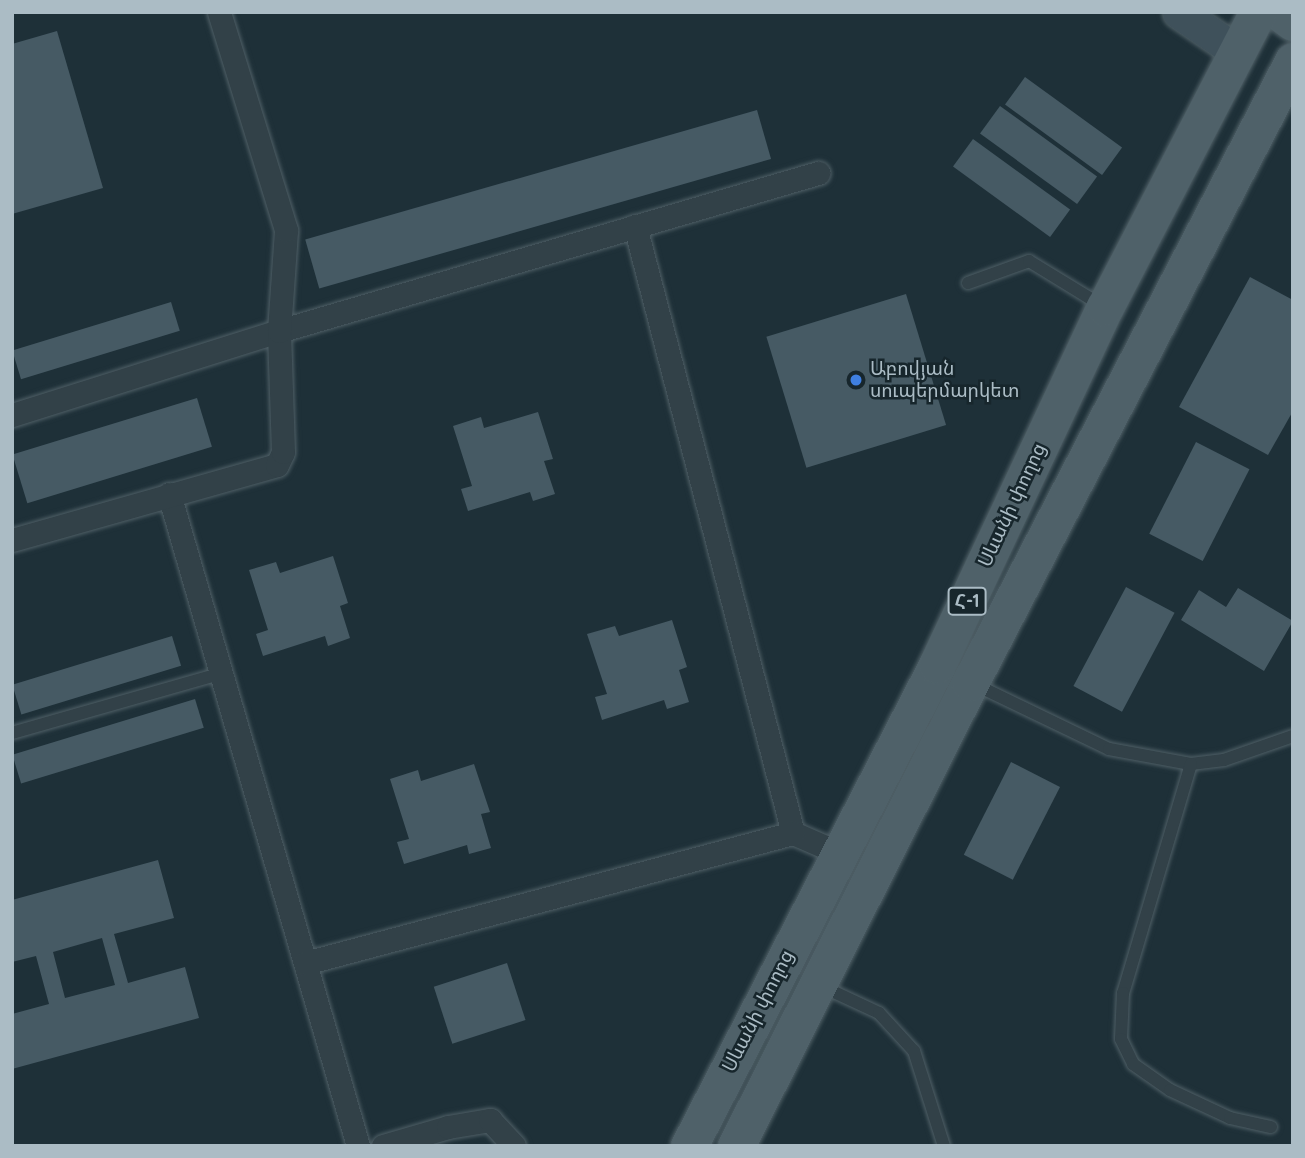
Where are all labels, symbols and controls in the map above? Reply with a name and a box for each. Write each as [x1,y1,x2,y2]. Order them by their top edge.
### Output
place label: Աբովյան սուպերմարկետ [870,358,1019,402]
marker: Աբովյան սուպերմարկետ [848,372,864,388]
street label: Սևանի փողոց [973,440,1051,570]
road number: Հ-1 [946,586,988,616]
street label: Սևանի փողոց [717,946,799,1076]

